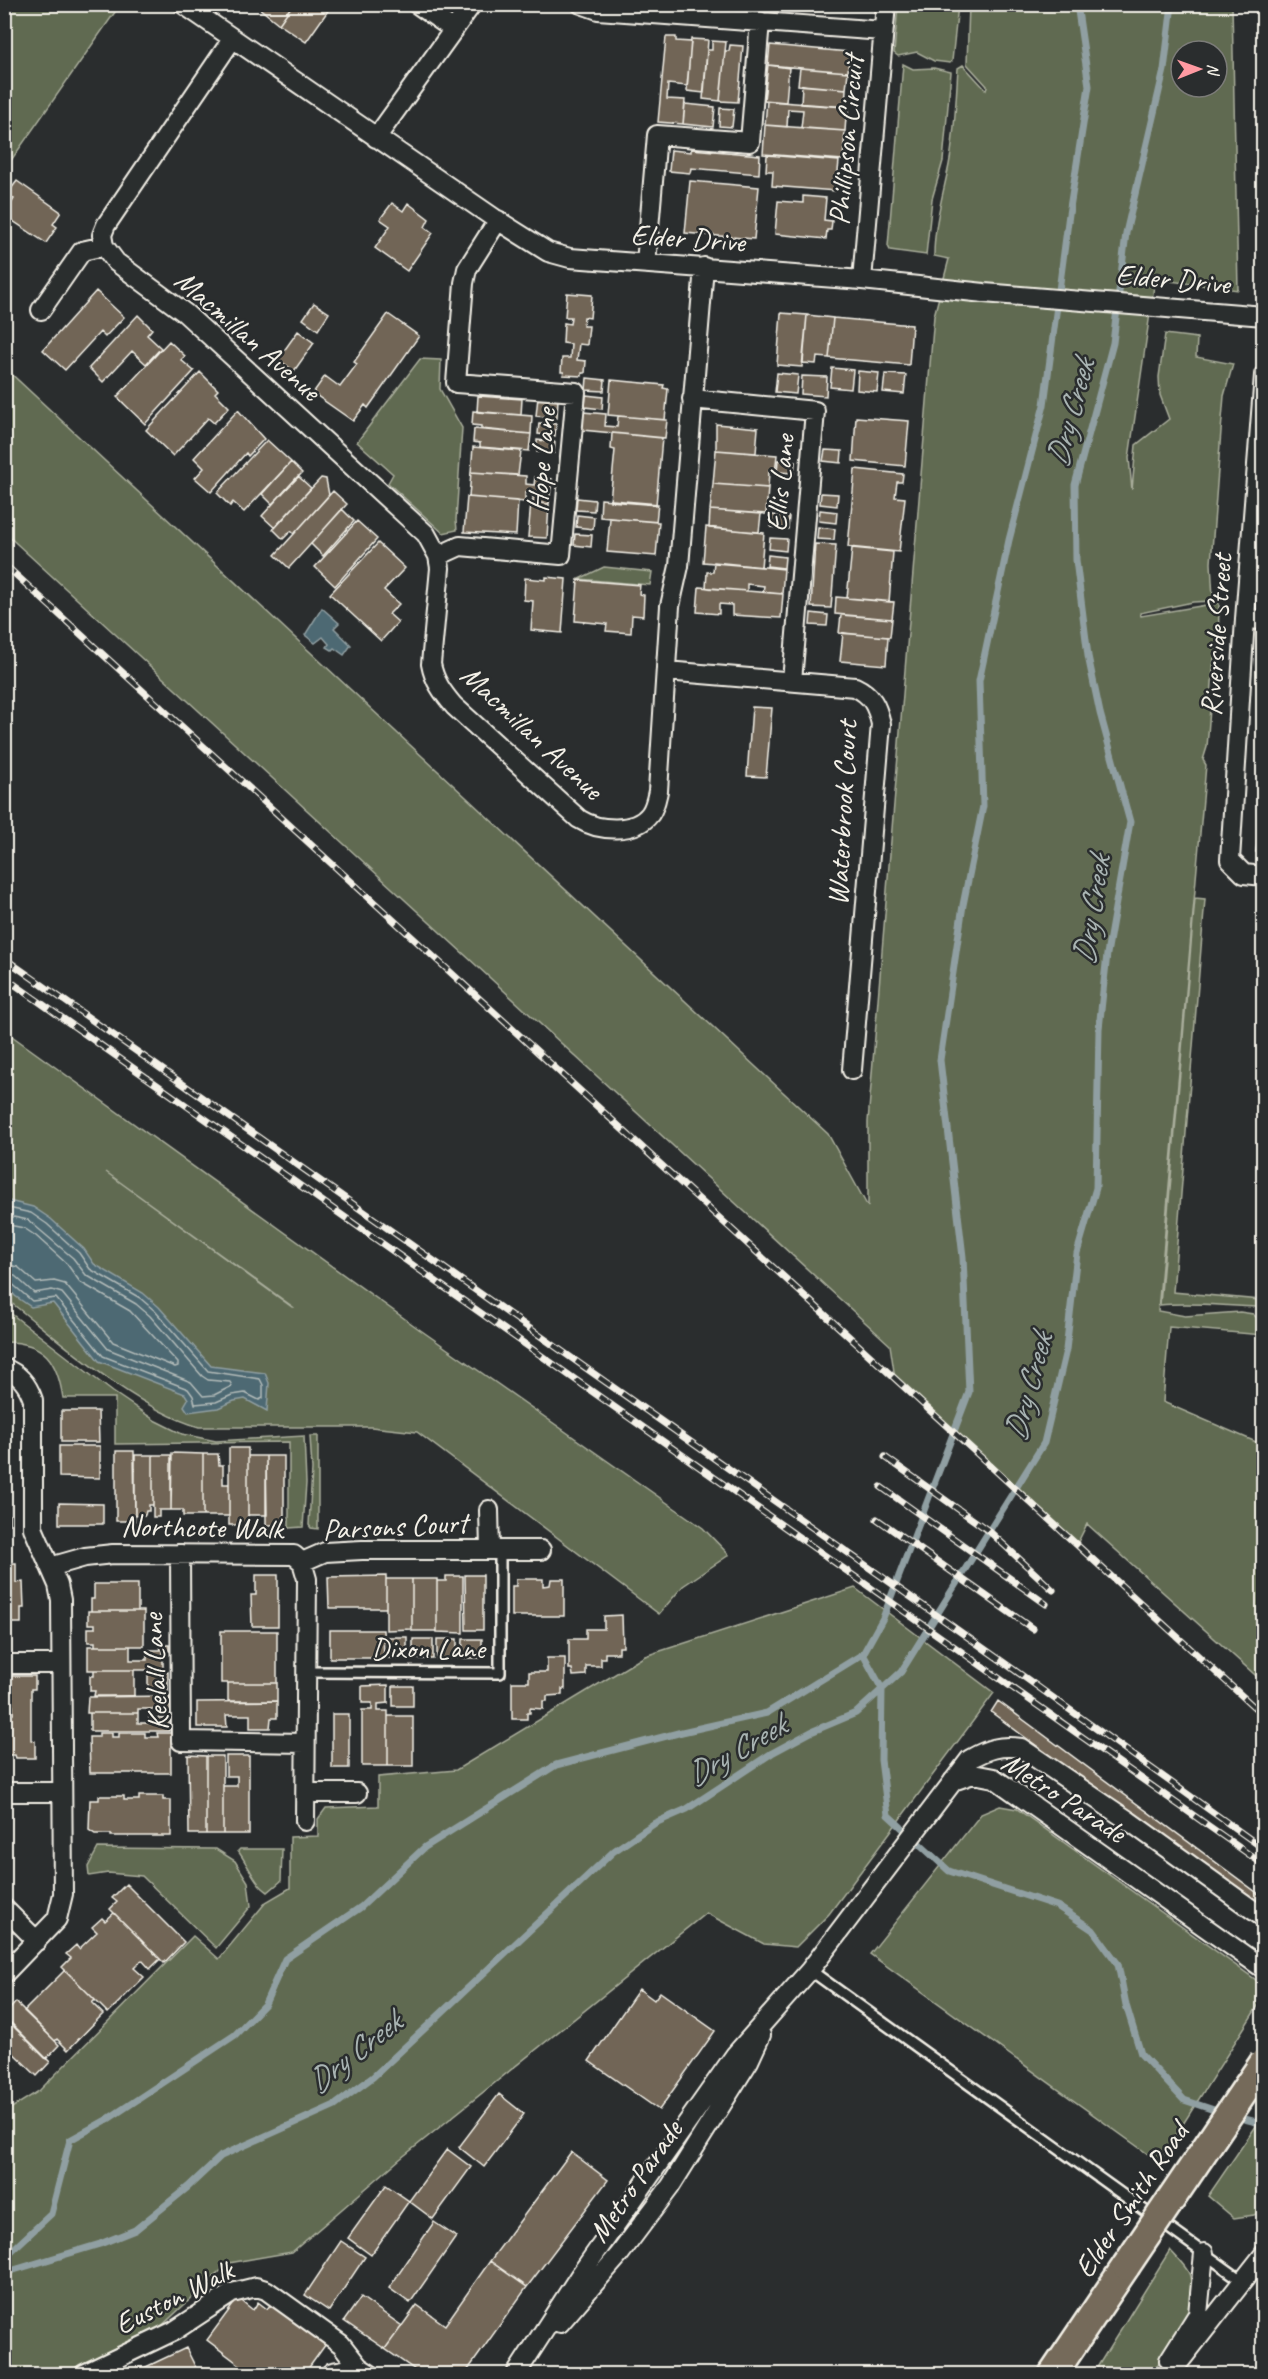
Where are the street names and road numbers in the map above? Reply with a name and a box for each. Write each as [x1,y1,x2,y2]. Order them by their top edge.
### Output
street label: Phillipson Circuit [820,50,873,226]
street label: Elder Drive [630,215,749,261]
street label: Elder Drive [1114,255,1234,303]
street label: Macmillan Avenue [167,261,331,410]
street label: Hope Lane [518,404,565,514]
street label: Ellis Lane [757,431,803,533]
street label: Riverside Street [1191,550,1241,717]
street label: Macmillan Avenue [453,656,613,809]
street label: Waterbrook Court [818,717,866,906]
street label: Parsons Court [322,1503,472,1549]
street label: Northcote Walk [121,1507,285,1547]
street label: Keelall Lane [133,1610,177,1731]
street label: Dixon Lane [371,1629,487,1667]
street label: Metro Parade [995,1743,1135,1852]
street label: Metro Parade [579,2111,692,2249]
street label: Elder Smith Road [1065,2112,1199,2285]
street label: Euston Walk [108,2250,242,2343]

